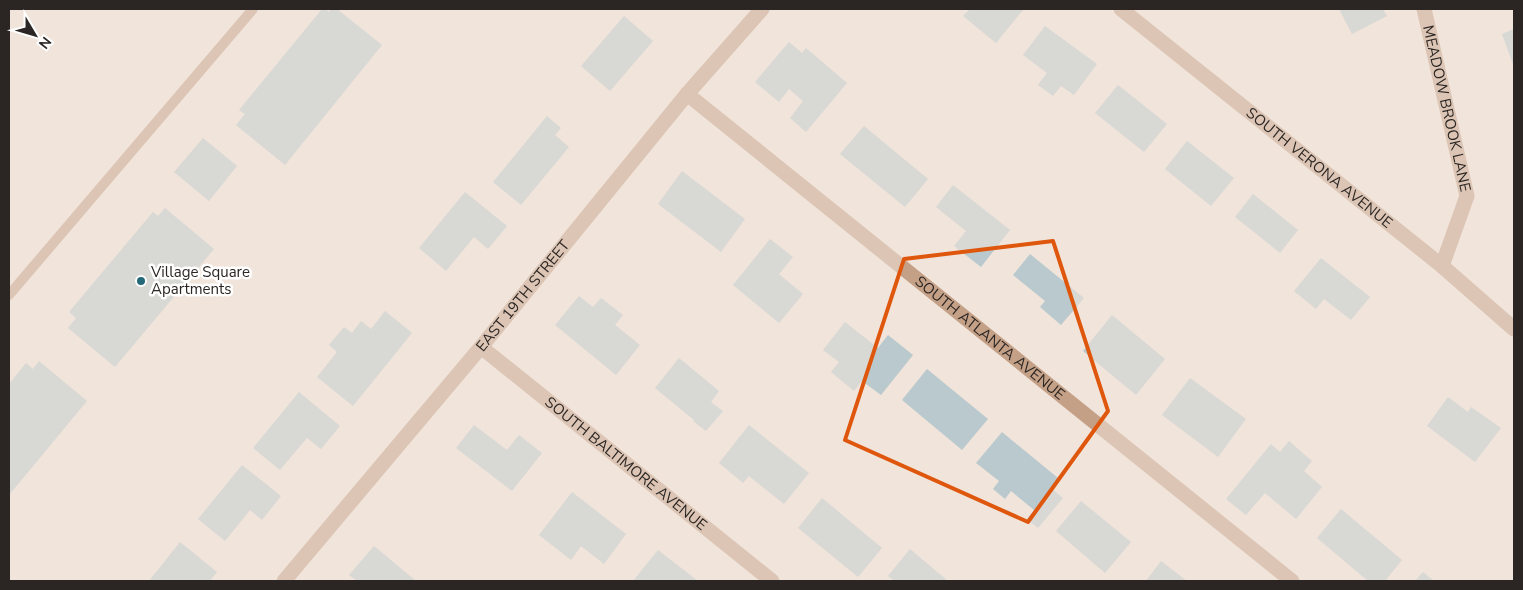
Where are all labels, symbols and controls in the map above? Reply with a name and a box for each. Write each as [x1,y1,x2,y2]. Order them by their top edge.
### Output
north arrow [10,10,60,60]
street label: MEADOW BROOK LANE [1418,23,1476,194]
text: N [34,33,56,53]
street label: SOUTH VERONA AVENUE [1242,103,1397,233]
street label: EAST 19TH STREET [471,236,574,356]
place label: Village Square Apartments [150,262,250,299]
street label: SOUTH ATLANTA AVENUE [911,271,1069,404]
marker: Village Square Apartments [135,275,147,287]
street label: SOUTH BALTIMORE AVENUE [541,392,711,535]

